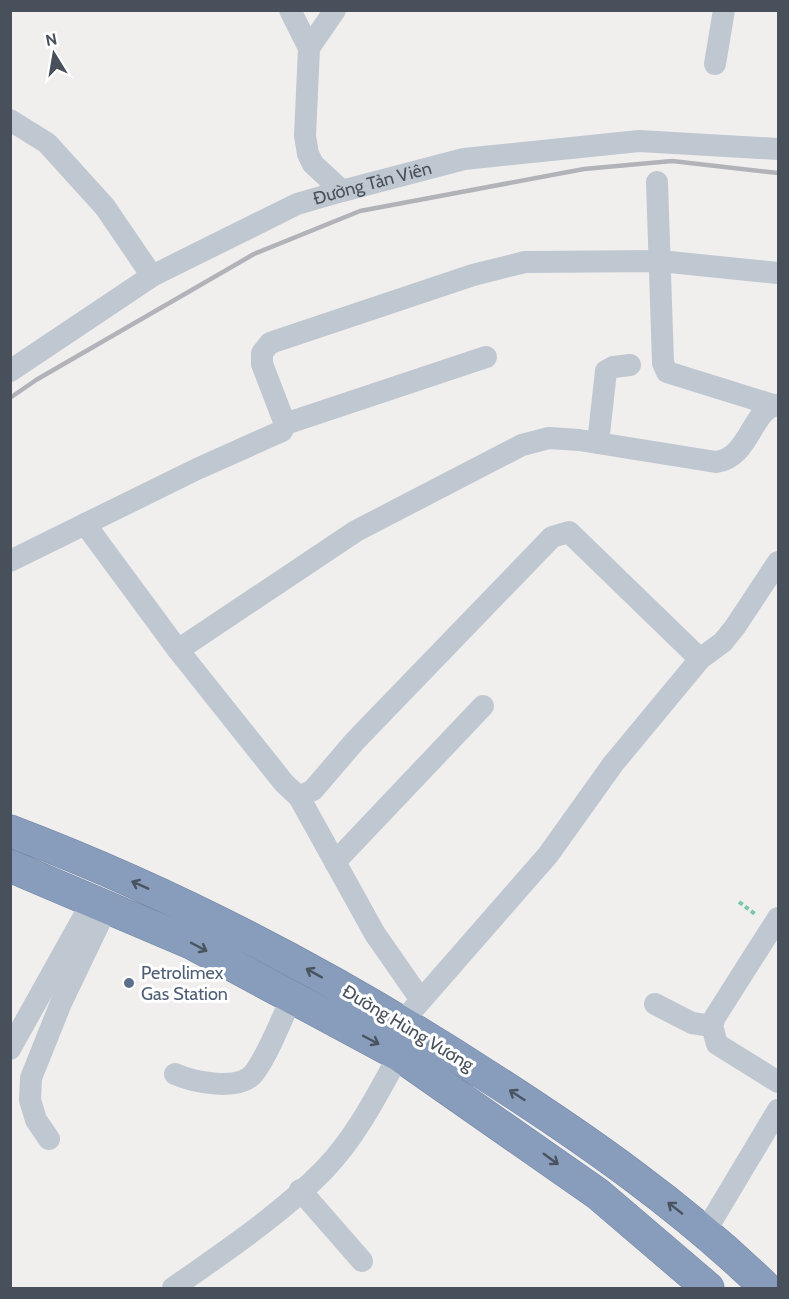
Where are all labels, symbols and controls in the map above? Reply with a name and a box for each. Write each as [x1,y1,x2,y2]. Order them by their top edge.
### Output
north arrow [24,24,84,84]
text: N [44,29,59,50]
street label: Đường Tản Viên [311,157,434,210]
one-way arrow [131,879,149,890]
one-way arrow [190,941,207,953]
place label: Petrolimex Gas Station [141,962,228,1005]
one-way arrow [306,967,323,979]
marker: Petrolimex Gas Station [122,976,136,990]
street label: Đường Hùng Vương [338,980,479,1076]
one-way arrow [361,1035,379,1046]
one-way arrow [509,1088,526,1100]
one-way arrow [542,1153,558,1165]
one-way arrow [667,1202,683,1215]

